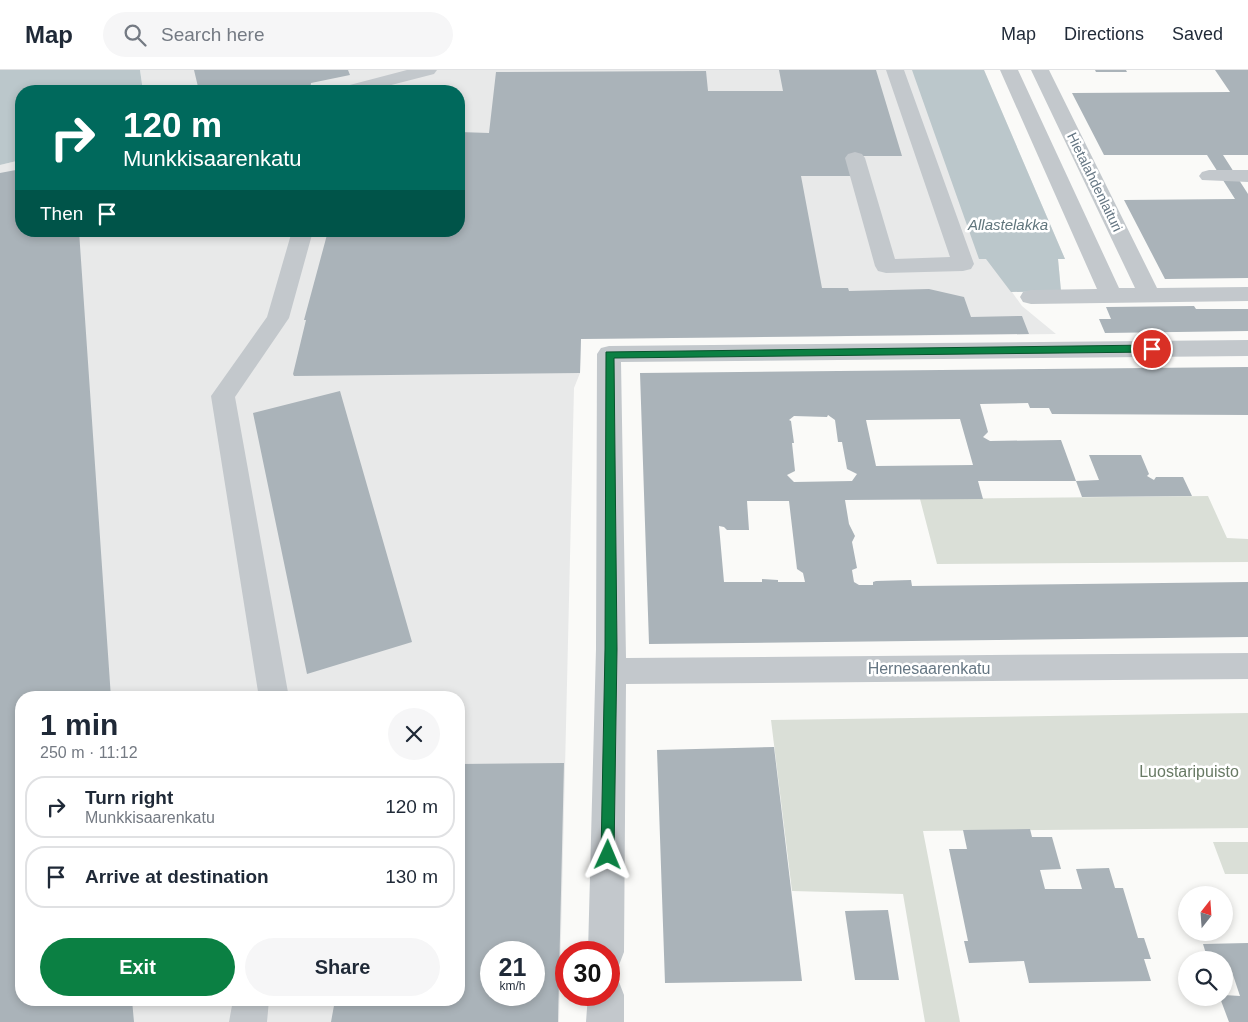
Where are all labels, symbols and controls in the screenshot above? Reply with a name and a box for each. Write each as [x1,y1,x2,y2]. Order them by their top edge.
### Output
search box [103,12,453,57]
text: Map [25,21,73,48]
icon: search [121,21,149,49]
text: Search here [161,24,265,45]
text: Map [1001,24,1036,44]
text: Directions [1064,24,1144,44]
text: Saved [1172,24,1223,44]
icon: right [40,105,105,170]
text: 120 m [123,105,222,144]
street label: Hietalahdenlaituri [1064,130,1126,234]
text: Munkkisaarenkatu [123,146,302,171]
icon: arrive [93,200,121,228]
text: Then [40,203,83,224]
water label: Allastelakka [967,216,1048,233]
pin [1131,328,1173,370]
icon: arrive [1138,335,1166,363]
street label: Hernesaarenkatu [868,660,990,677]
text: 1 min [40,708,118,741]
button: close [388,708,440,760]
text: 250 m · 11:12 [40,744,138,761]
park label: Luostaripuisto [1139,763,1239,780]
text: Turn right [85,787,173,808]
icon: right [42,793,70,821]
text: 120 m [385,796,438,817]
text: Munkkisaarenkatu [85,809,215,826]
position arrow [581,828,633,880]
icon: arrive [42,863,70,891]
text: Arrive at destination [85,866,269,887]
text: 130 m [385,866,438,887]
north arrow [1178,886,1232,941]
map controls [1178,886,1233,1006]
button: Exit [40,938,235,996]
button: Share [245,938,440,996]
speed limit sign: 30 [555,941,620,1006]
button: search [1178,951,1233,1006]
text: 21 [499,953,526,981]
text: km/h [499,979,526,993]

